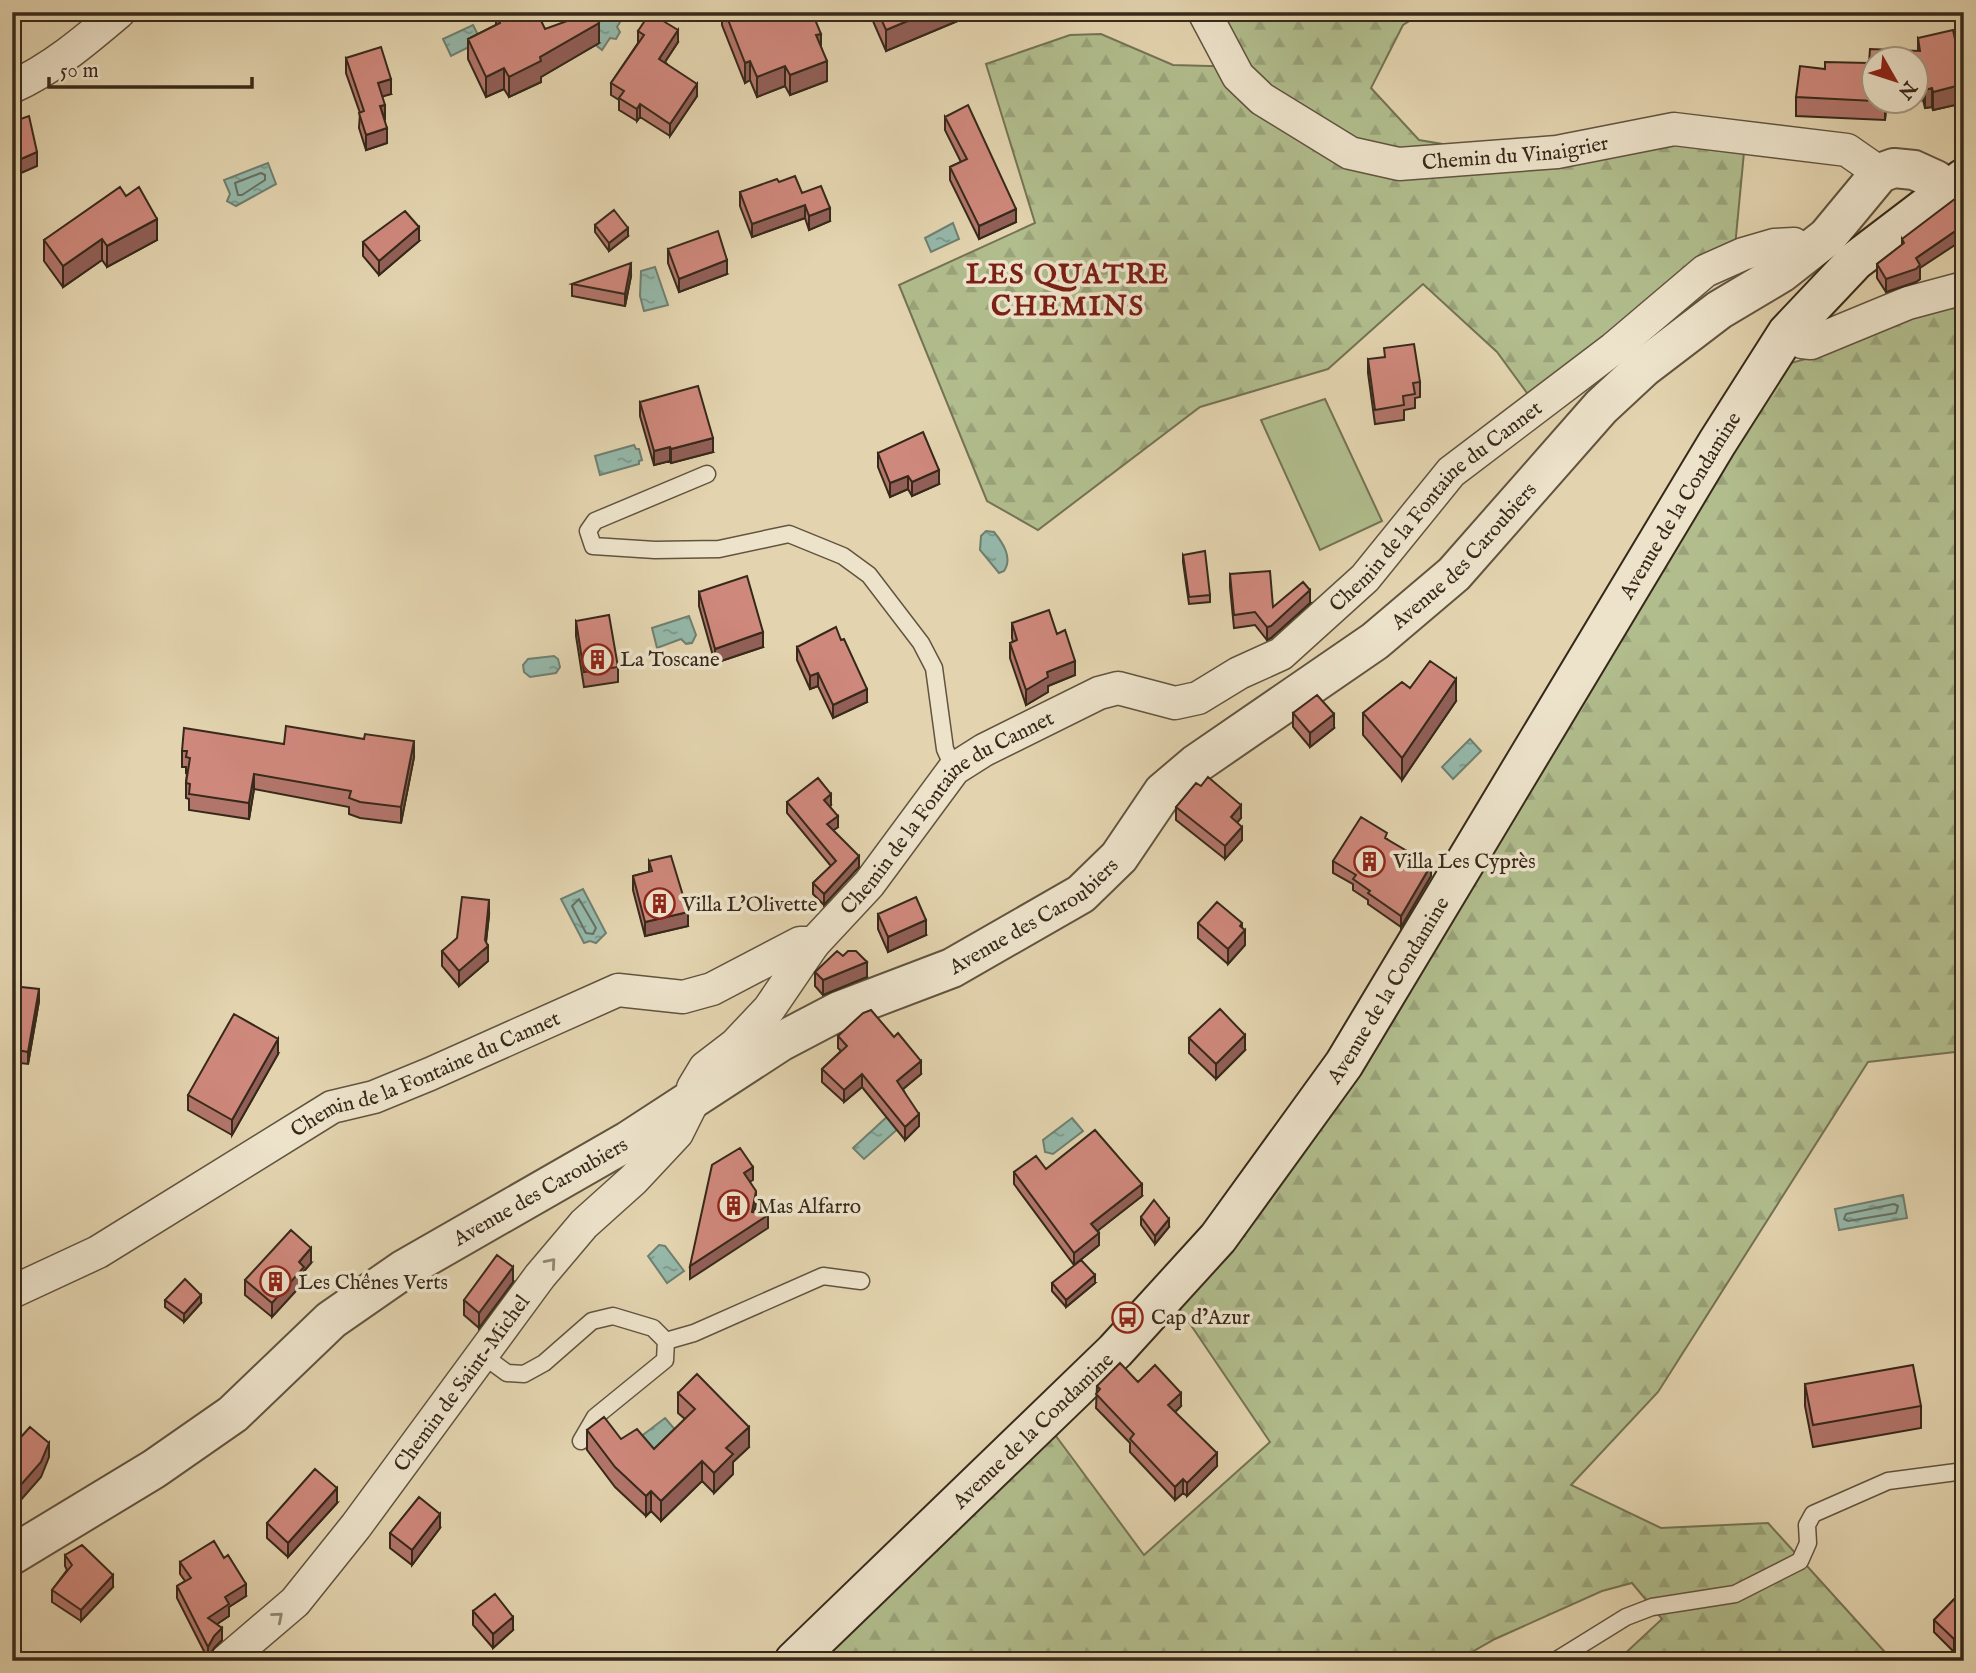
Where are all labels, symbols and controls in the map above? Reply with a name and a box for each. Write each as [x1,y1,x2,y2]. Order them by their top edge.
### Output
scale bar [49,46,252,90]
north arrow [1860,46,1930,116]
text: 50 m [60,58,99,85]
text: N [1892,75,1922,104]
street label: Chemin du Vinaigrier [1421,130,1611,177]
district label: LES QUATRE CHEMINS [966,258,1170,325]
street label: Chemin de la Fontaine du Cannet [1324,396,1548,619]
street label: Avenue de la Condamine [1614,407,1748,605]
street label: Avenue des Caroubiers [1385,477,1543,637]
building icon: La Toscane [580,642,614,676]
place label: La Toscane [620,647,720,674]
street label: Chemin de la Fontaine du Cannet [835,706,1059,921]
building icon: Villa Les Cyprès [1353,844,1387,878]
place label: Villa Les Cyprès [1392,849,1536,876]
street label: Avenue des Caroubiers [944,853,1125,982]
building icon: Villa L'Olivette [642,887,676,921]
place label: Villa L'Olivette [681,892,818,919]
street label: Avenue de la Condamine [1321,892,1456,1091]
street label: Chemin de la Fontaine du Cannet [286,1006,565,1144]
street label: Avenue des Caroubiers [448,1132,633,1254]
building icon: Mas Alfarro [717,1189,751,1223]
place label: Mas Alfarro [757,1194,861,1221]
one-way arrow [543,1258,555,1271]
building icon: Les Chênes Verts [258,1265,292,1299]
place label: Les Chênes Verts [298,1270,448,1297]
street label: Chemin de Saint-Michel [388,1290,537,1478]
bus stop icon: Cap d’Azur [1111,1300,1145,1334]
place label: Cap d’Azur [1151,1305,1250,1332]
street label: Avenue de la Condamine [947,1347,1121,1516]
one-way arrow [270,1613,283,1625]

